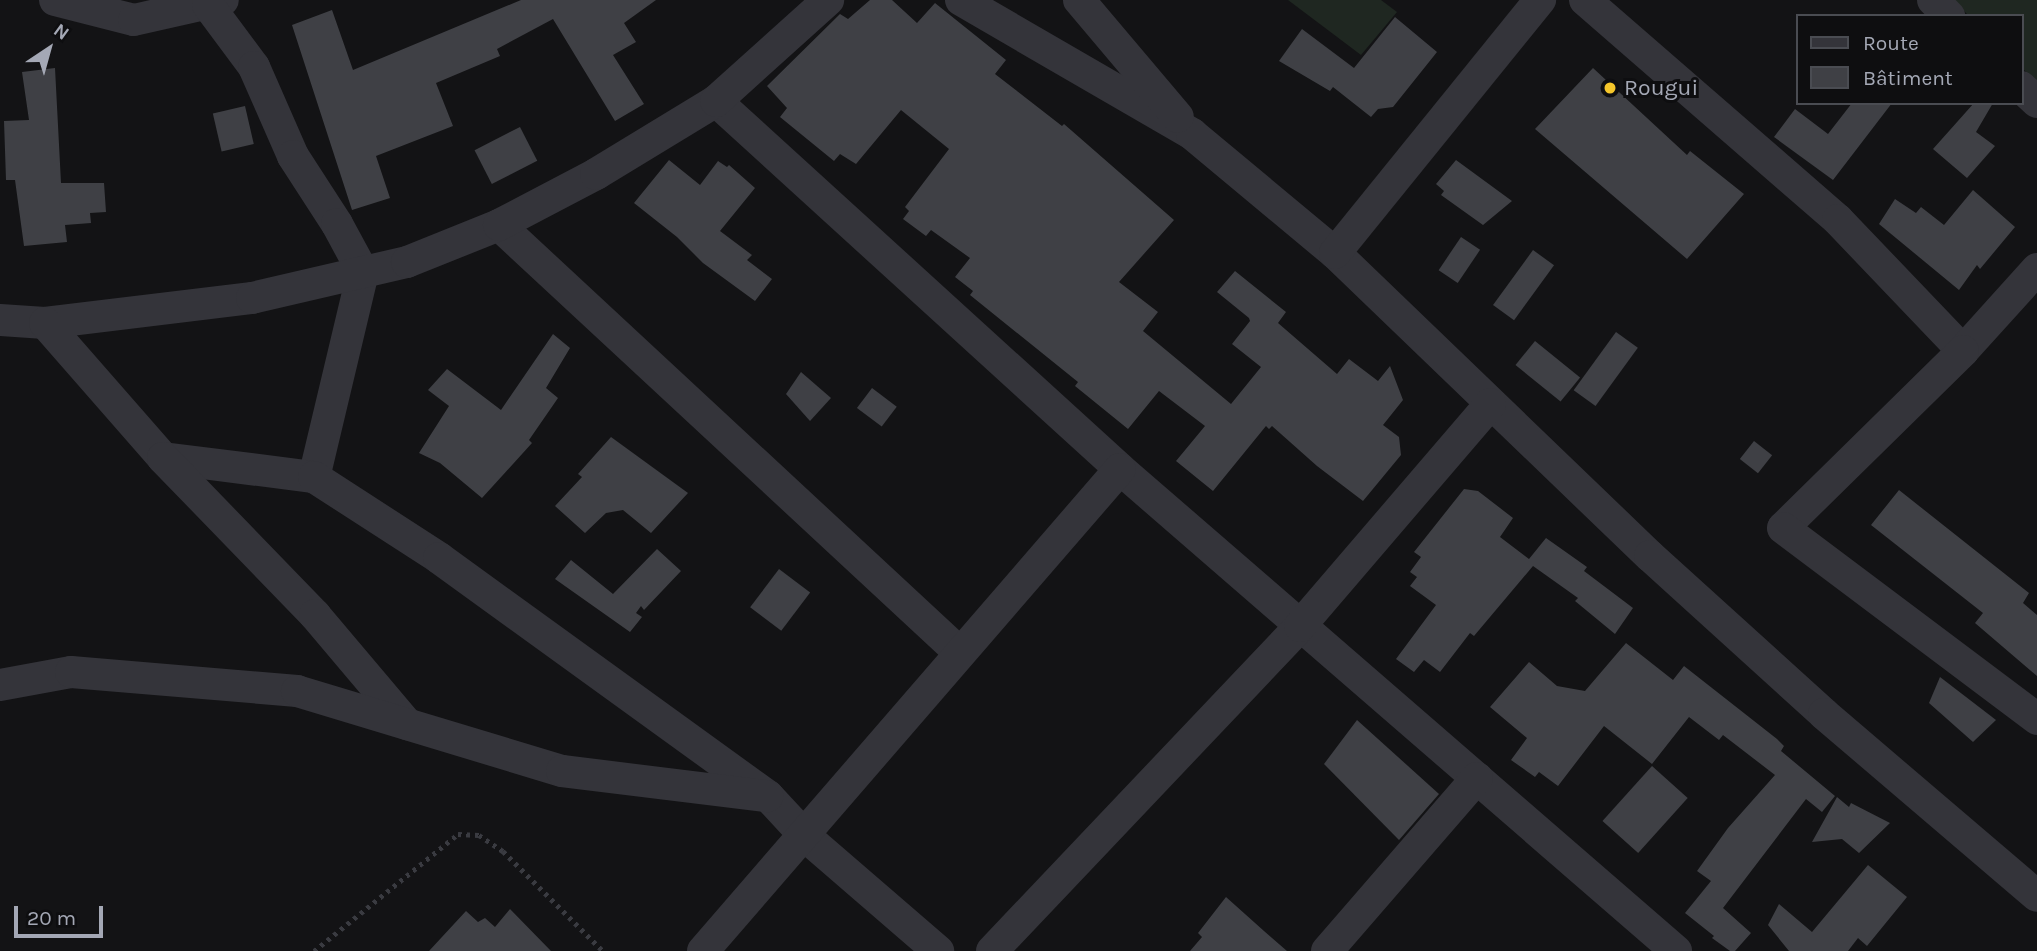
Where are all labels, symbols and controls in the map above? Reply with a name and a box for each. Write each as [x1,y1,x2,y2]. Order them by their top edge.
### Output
north arrow [14,14,84,84]
legend [1796,14,2023,105]
text: N [49,19,73,45]
text: Route [1863,31,1919,55]
text: Bâtiment [1863,66,1953,90]
place label: Rougui [1624,74,1698,102]
marker: Rougui [1602,80,1618,96]
scale bar [18,892,107,936]
text: 20 m [27,906,76,930]

